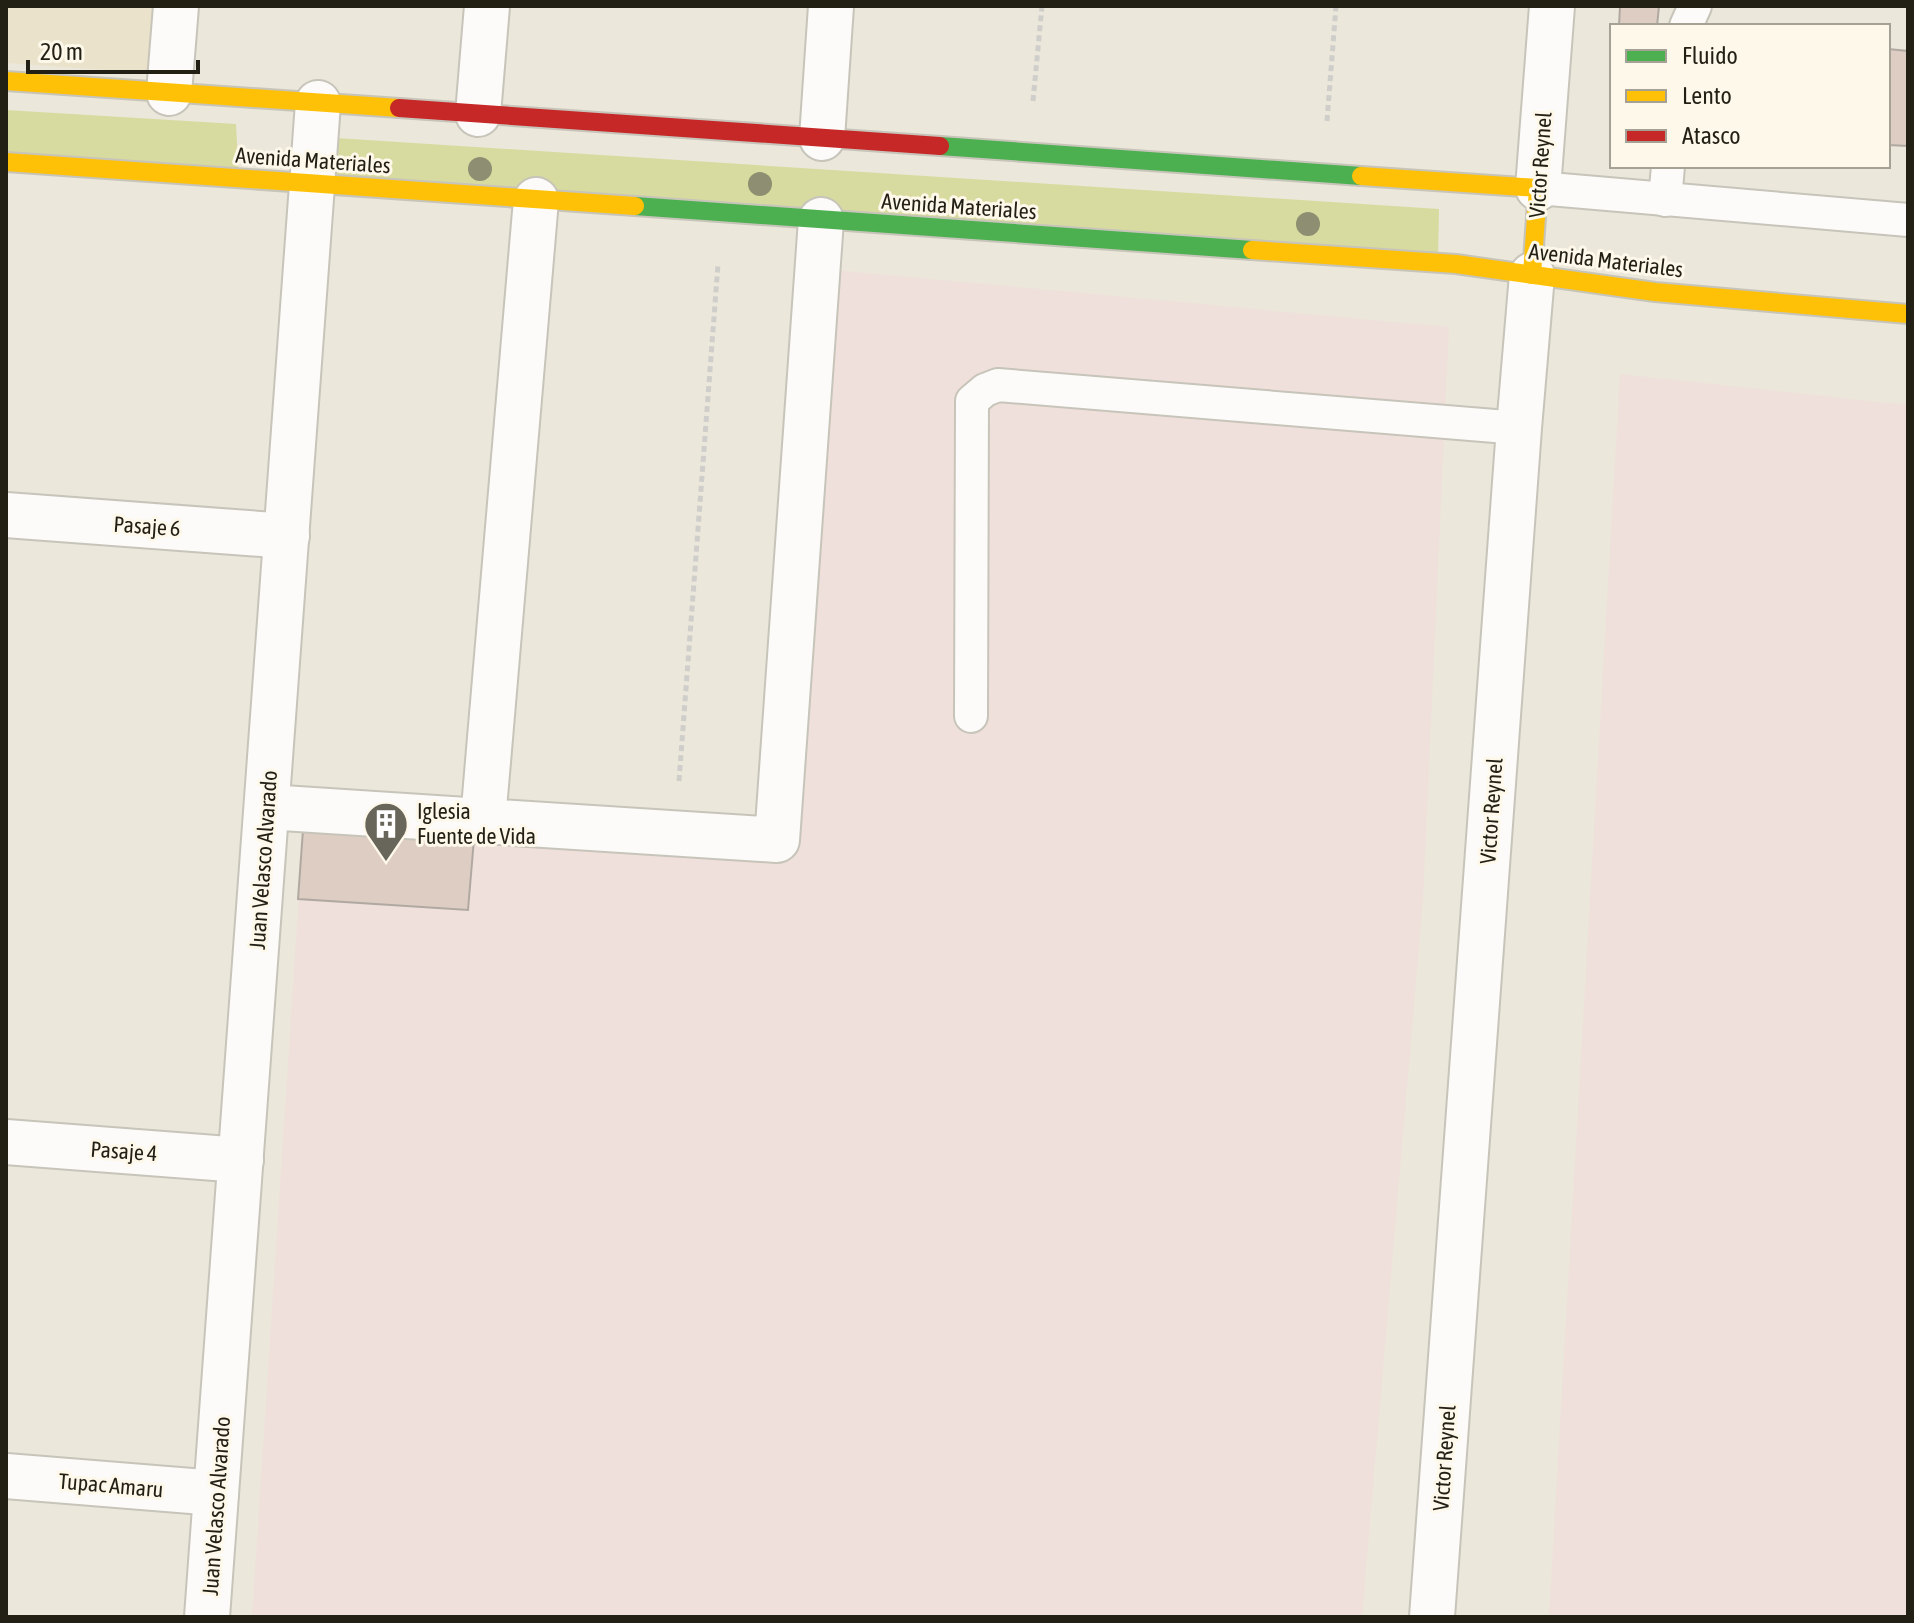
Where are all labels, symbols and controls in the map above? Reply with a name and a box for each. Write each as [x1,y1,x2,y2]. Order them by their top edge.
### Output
scale bar [28,24,198,74]
legend [1610,24,1890,168]
text: 20 m [40,38,83,65]
text: Fluido [1682,42,1738,69]
text: Lento [1682,82,1732,109]
street label: Victor Reynel [1523,111,1557,219]
text: Atasco [1682,122,1740,149]
street label: Avenida Materiales [235,142,392,178]
street label: Avenida Materiales [881,188,1038,224]
street label: Avenida Materiales [1527,238,1685,282]
street label: Pasaje 6 [113,511,181,541]
street label: Victor Reynel [1474,757,1508,865]
street label: Juan Velasco Alvarado [244,770,282,950]
place label: Iglesia Fuente de Vida [417,798,536,849]
building icon: Iglesia Fuente de Vida [362,800,410,863]
street label: Pasaje 4 [90,1136,158,1166]
street label: Victor Reynel [1427,1404,1461,1512]
street label: Juan Velasco Alvarado [197,1416,235,1596]
street label: Tupac Amaru [58,1467,164,1503]

